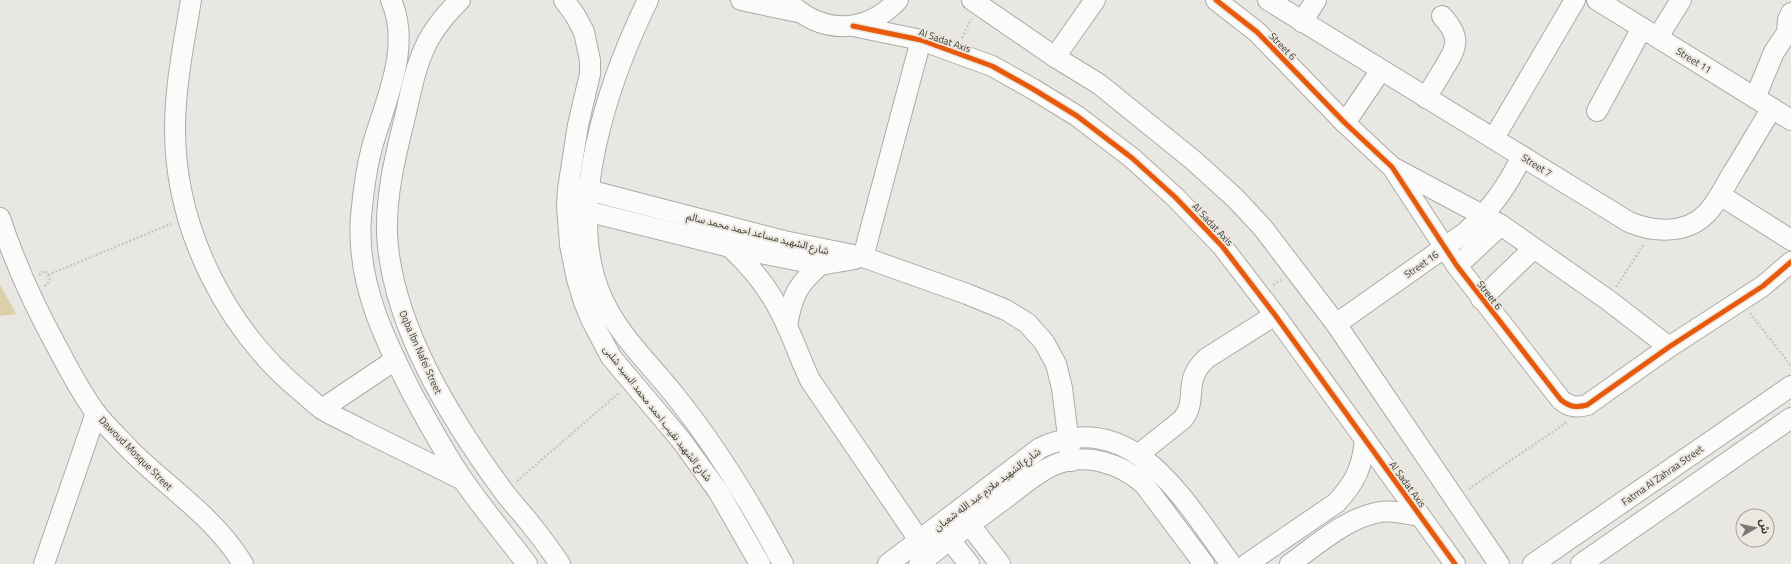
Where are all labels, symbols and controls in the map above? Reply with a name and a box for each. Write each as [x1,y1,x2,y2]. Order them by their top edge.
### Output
street label: Al Sadat Axis [917,25,973,57]
street label: Street 6 [1266,29,1300,64]
street label: Street 11 [1673,44,1714,77]
street label: Street 7 [1519,150,1555,181]
street label: Al Sadat Axis [1189,199,1237,250]
street label: شارع الشهيد مساعد احمد محمد سالم [685,209,831,258]
street label: Street 16 [1401,247,1442,282]
street label: Street 6 [1473,277,1506,313]
street label: Oqba Ibn Nafei Street [395,308,446,397]
street label: شارع الشهيد نقيب احمد محمد السيد شلبى [600,342,716,485]
street label: Dawoud Mosque Street [95,413,176,494]
street label: Fatma Al Zahraa Street [1618,441,1707,509]
street label: شارع الشهيد ملازم عبد الله شعبان [931,444,1045,535]
street label: Al Sadat Axis [1386,458,1430,511]
north arrow [1735,508,1775,548]
text: ش [1756,518,1774,535]

